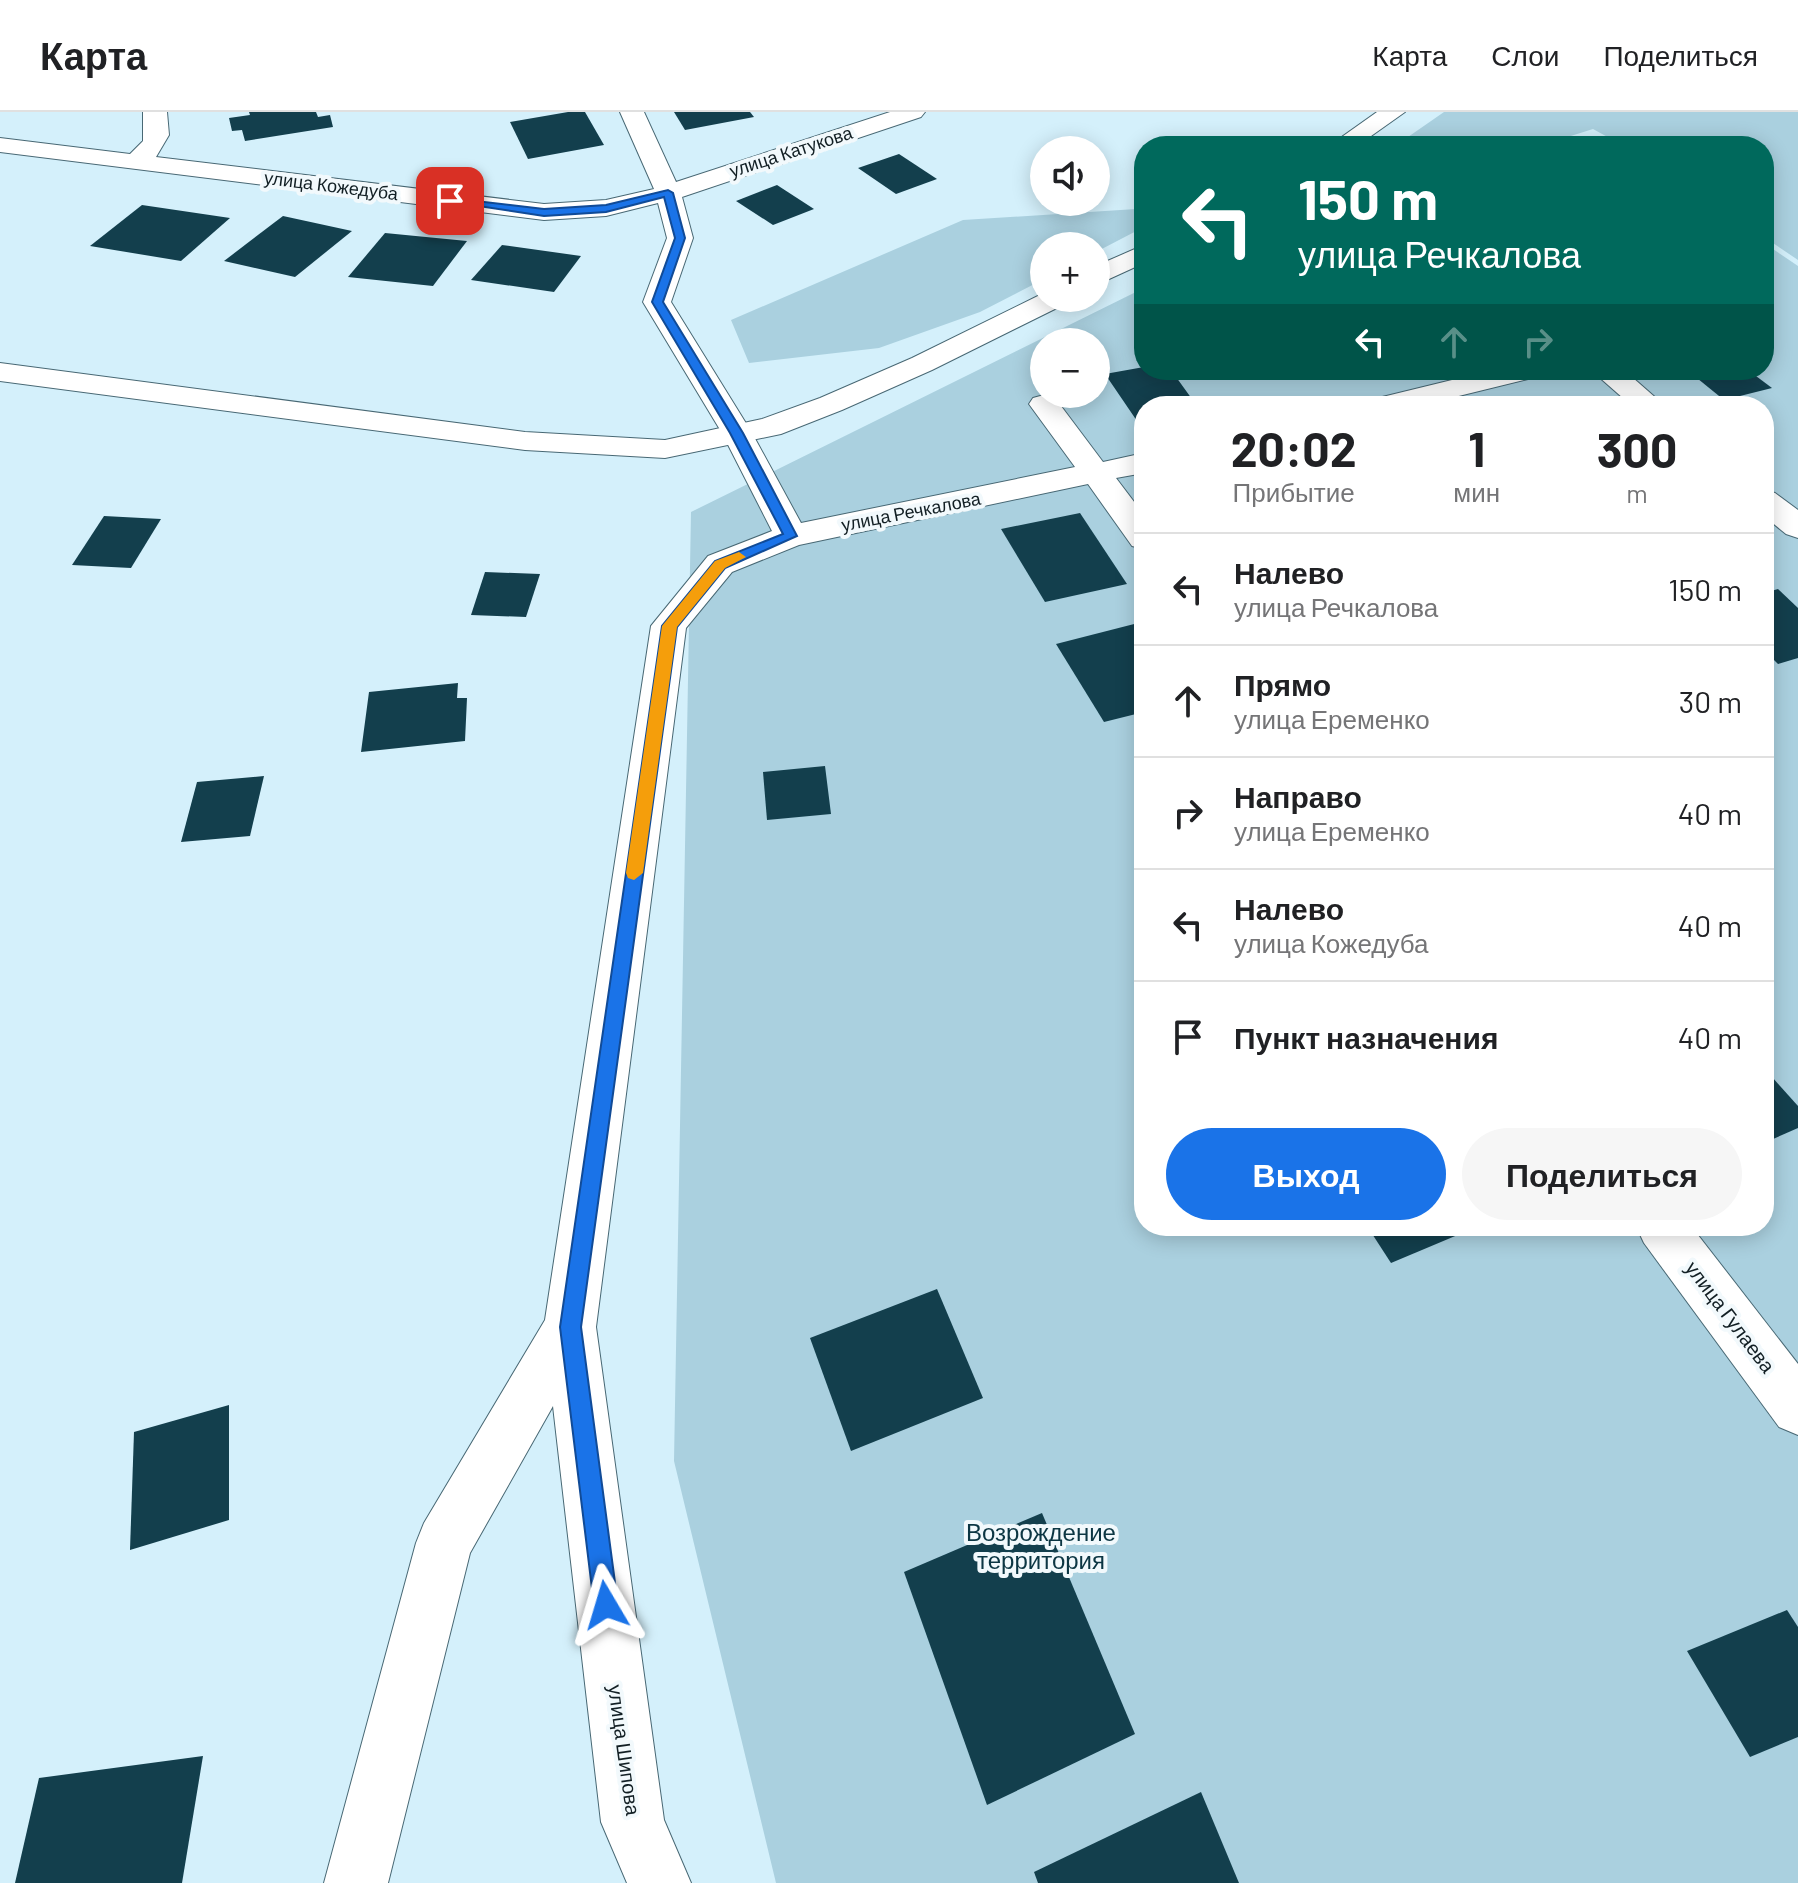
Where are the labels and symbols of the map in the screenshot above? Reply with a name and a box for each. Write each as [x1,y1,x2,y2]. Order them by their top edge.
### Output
street label: улица Катукова [726,120,856,181]
street label: улица Кожедуба [263,166,400,204]
pin [416,167,484,235]
street label: улица Речкалова [839,487,983,535]
street label: улица Гулаева [1681,1256,1781,1378]
park label: Возрождение территория [966,1517,1116,1574]
position arrow [564,1563,648,1647]
street label: улица Шипова [604,1683,646,1818]

